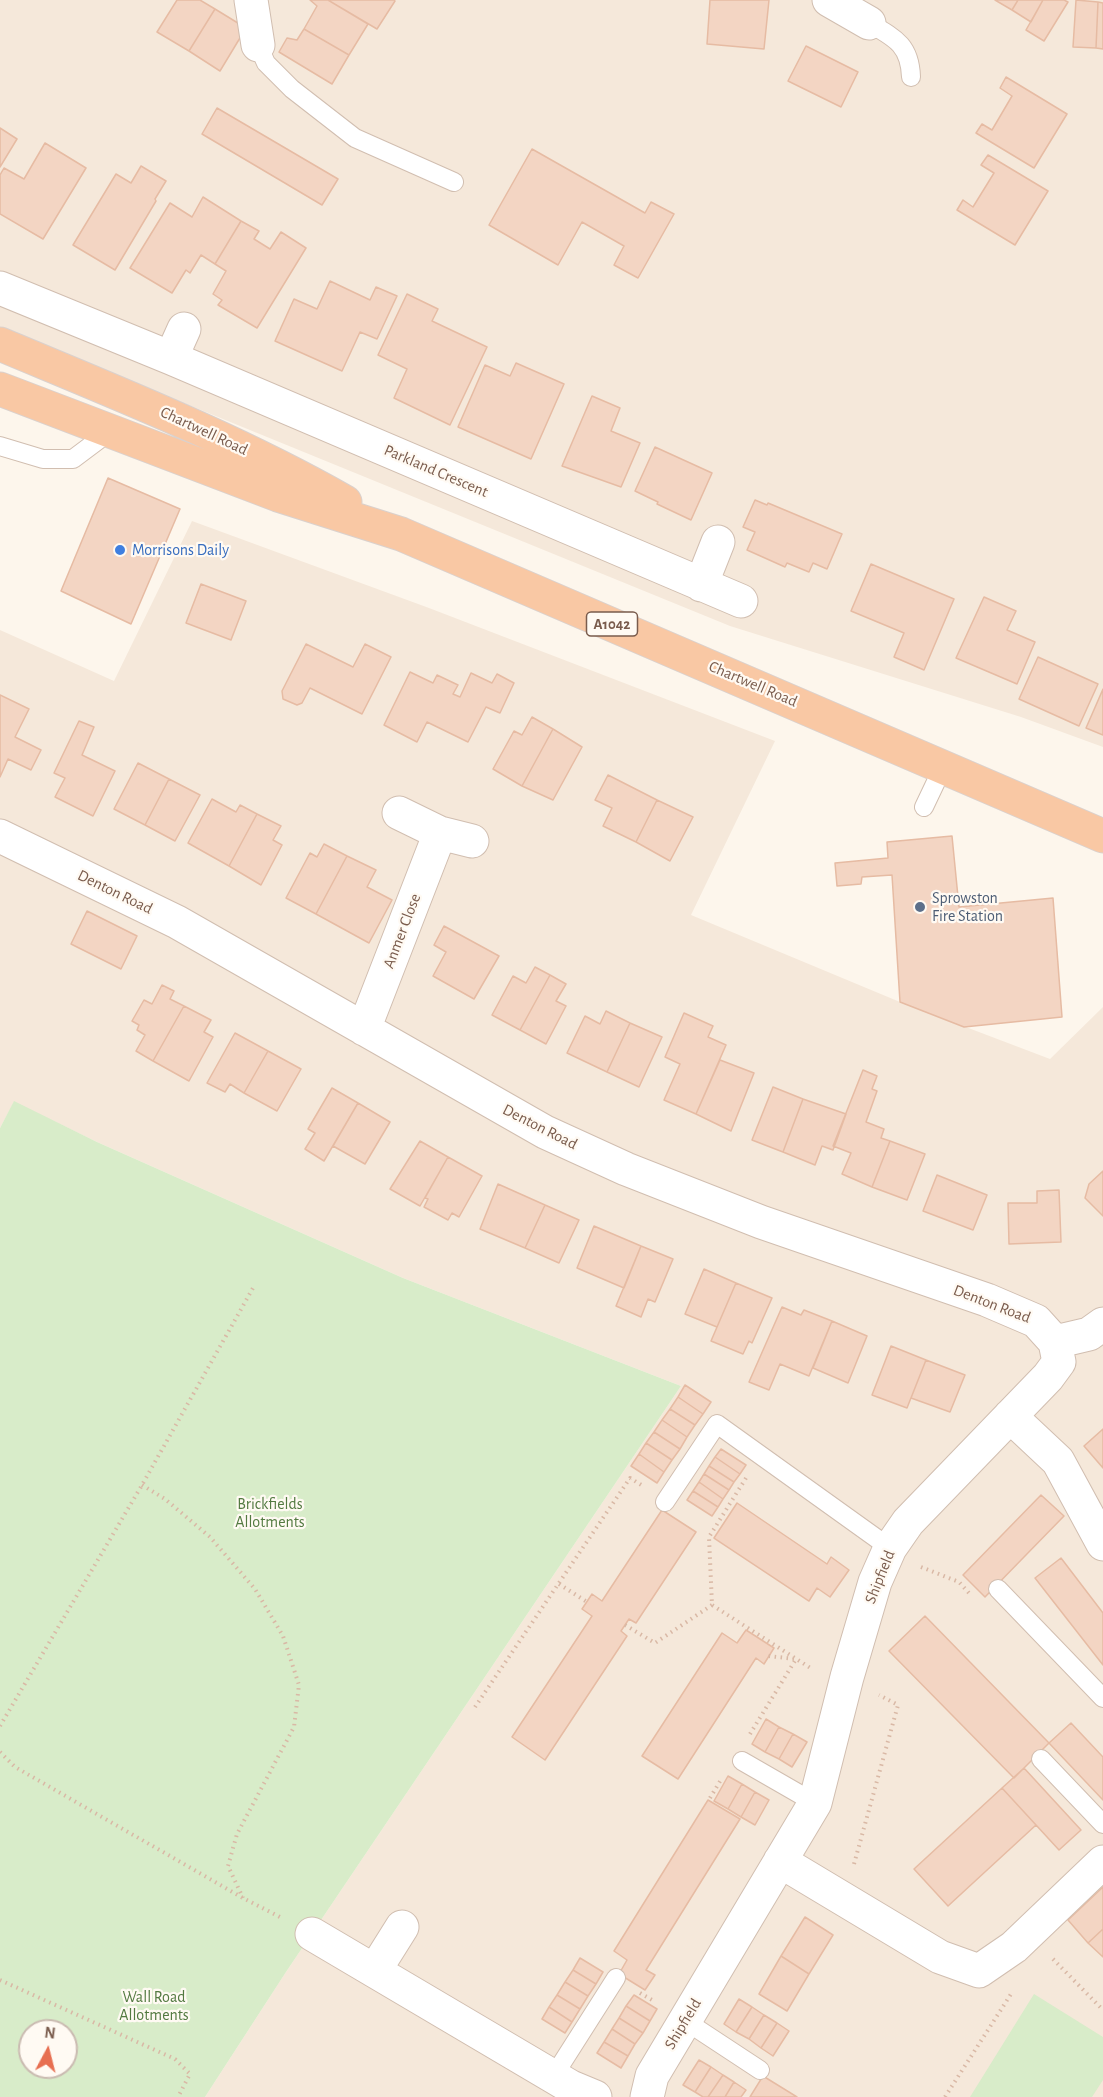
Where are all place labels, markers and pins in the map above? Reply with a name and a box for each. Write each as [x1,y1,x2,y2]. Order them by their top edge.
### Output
place label: Morrisons Daily [132,540,229,560]
marker: Morrisons Daily [113,543,127,557]
place label: Sprowston Fire Station [932,888,1003,926]
marker: Sprowston Fire Station [913,900,927,914]

